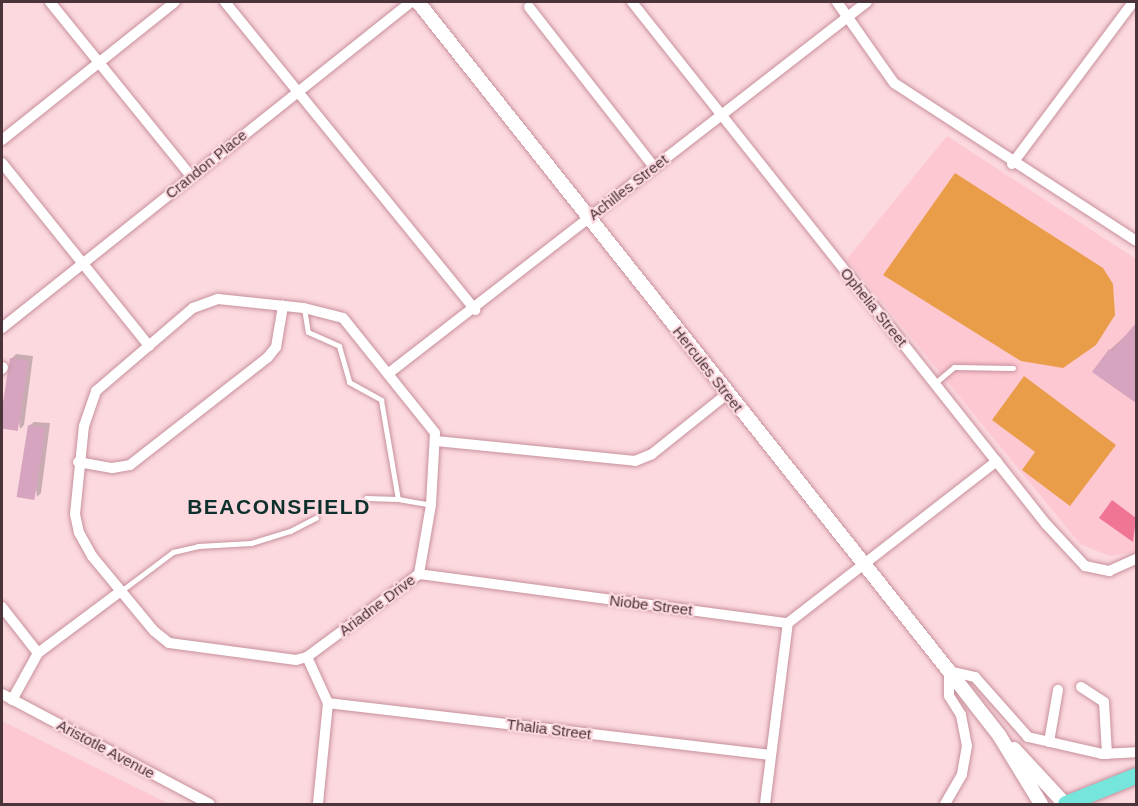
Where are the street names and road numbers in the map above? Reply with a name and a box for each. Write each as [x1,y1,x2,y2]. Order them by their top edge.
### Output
street label: Crandon Place [162,126,250,202]
street label: Achilles Street [585,150,671,224]
street label: Ophelia Street [837,264,911,350]
street label: Hercules Street [669,323,747,415]
street label: Ariadne Drive [335,570,419,640]
street label: Niobe Street [609,591,693,619]
street label: Aristotle Avenue [54,715,158,783]
street label: Thalia Street [506,715,592,743]

